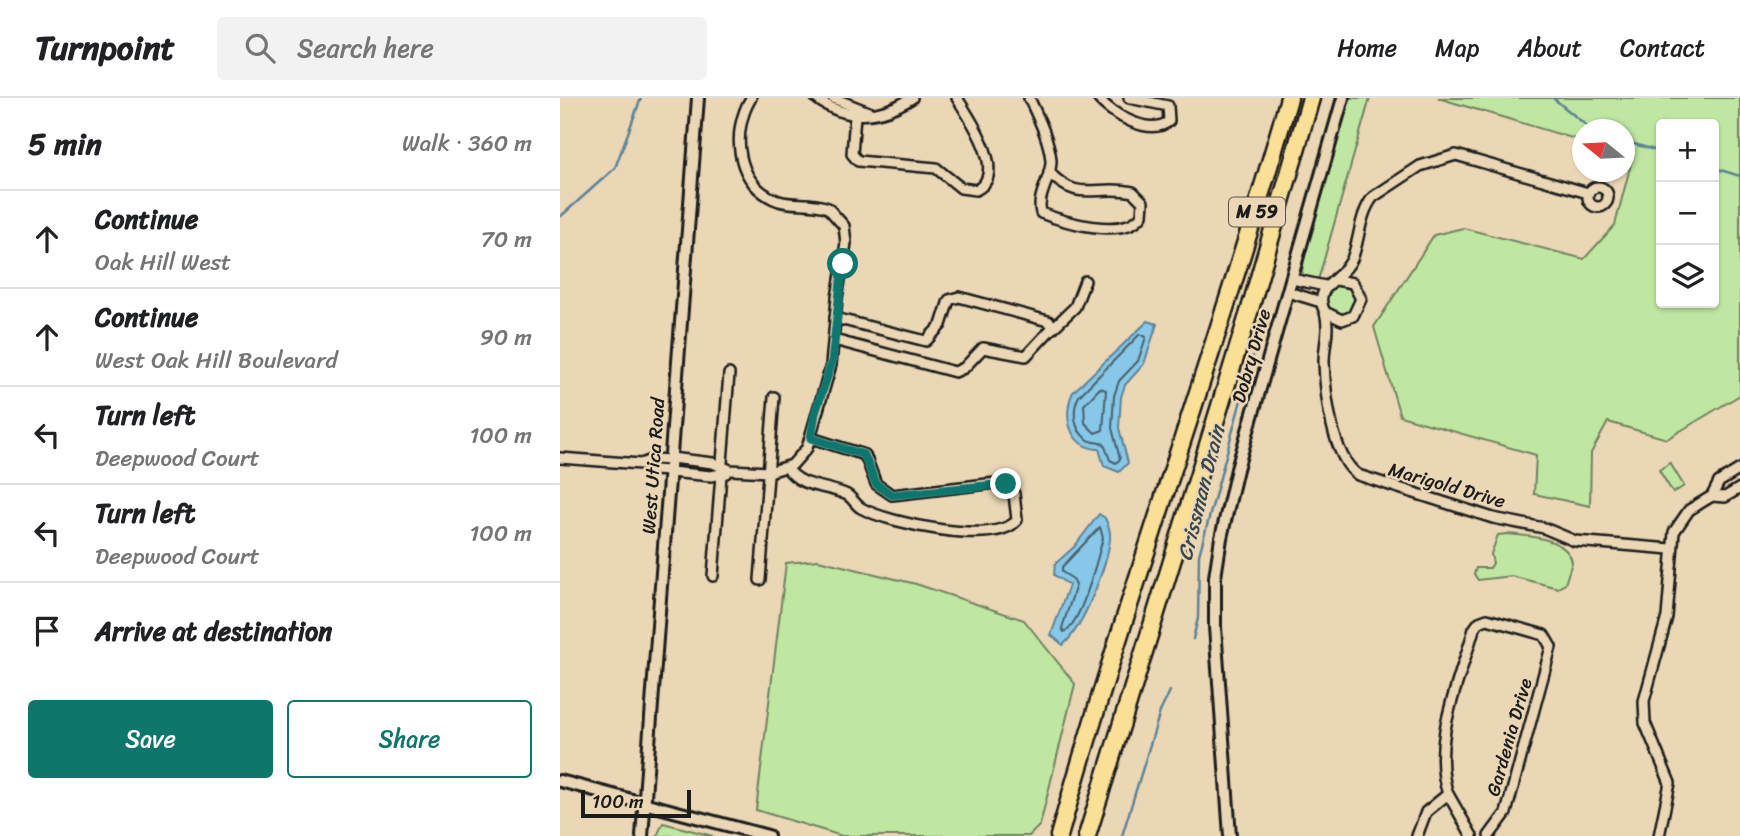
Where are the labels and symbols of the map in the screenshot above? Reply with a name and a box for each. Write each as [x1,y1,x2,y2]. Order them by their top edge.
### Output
north arrow [1572,119,1635,182]
road number: M 59 [1229,198,1285,226]
route start [827,248,858,279]
street label: Dobry Drive [1222,305,1280,407]
street label: West Utica Road [632,396,674,535]
water label: Crissman Drain [1166,419,1237,565]
street label: Marigold Drive [1385,453,1510,518]
route end [990,468,1021,499]
street label: Gardenia Drive [1476,674,1542,800]
scale bar [581,787,691,819]

